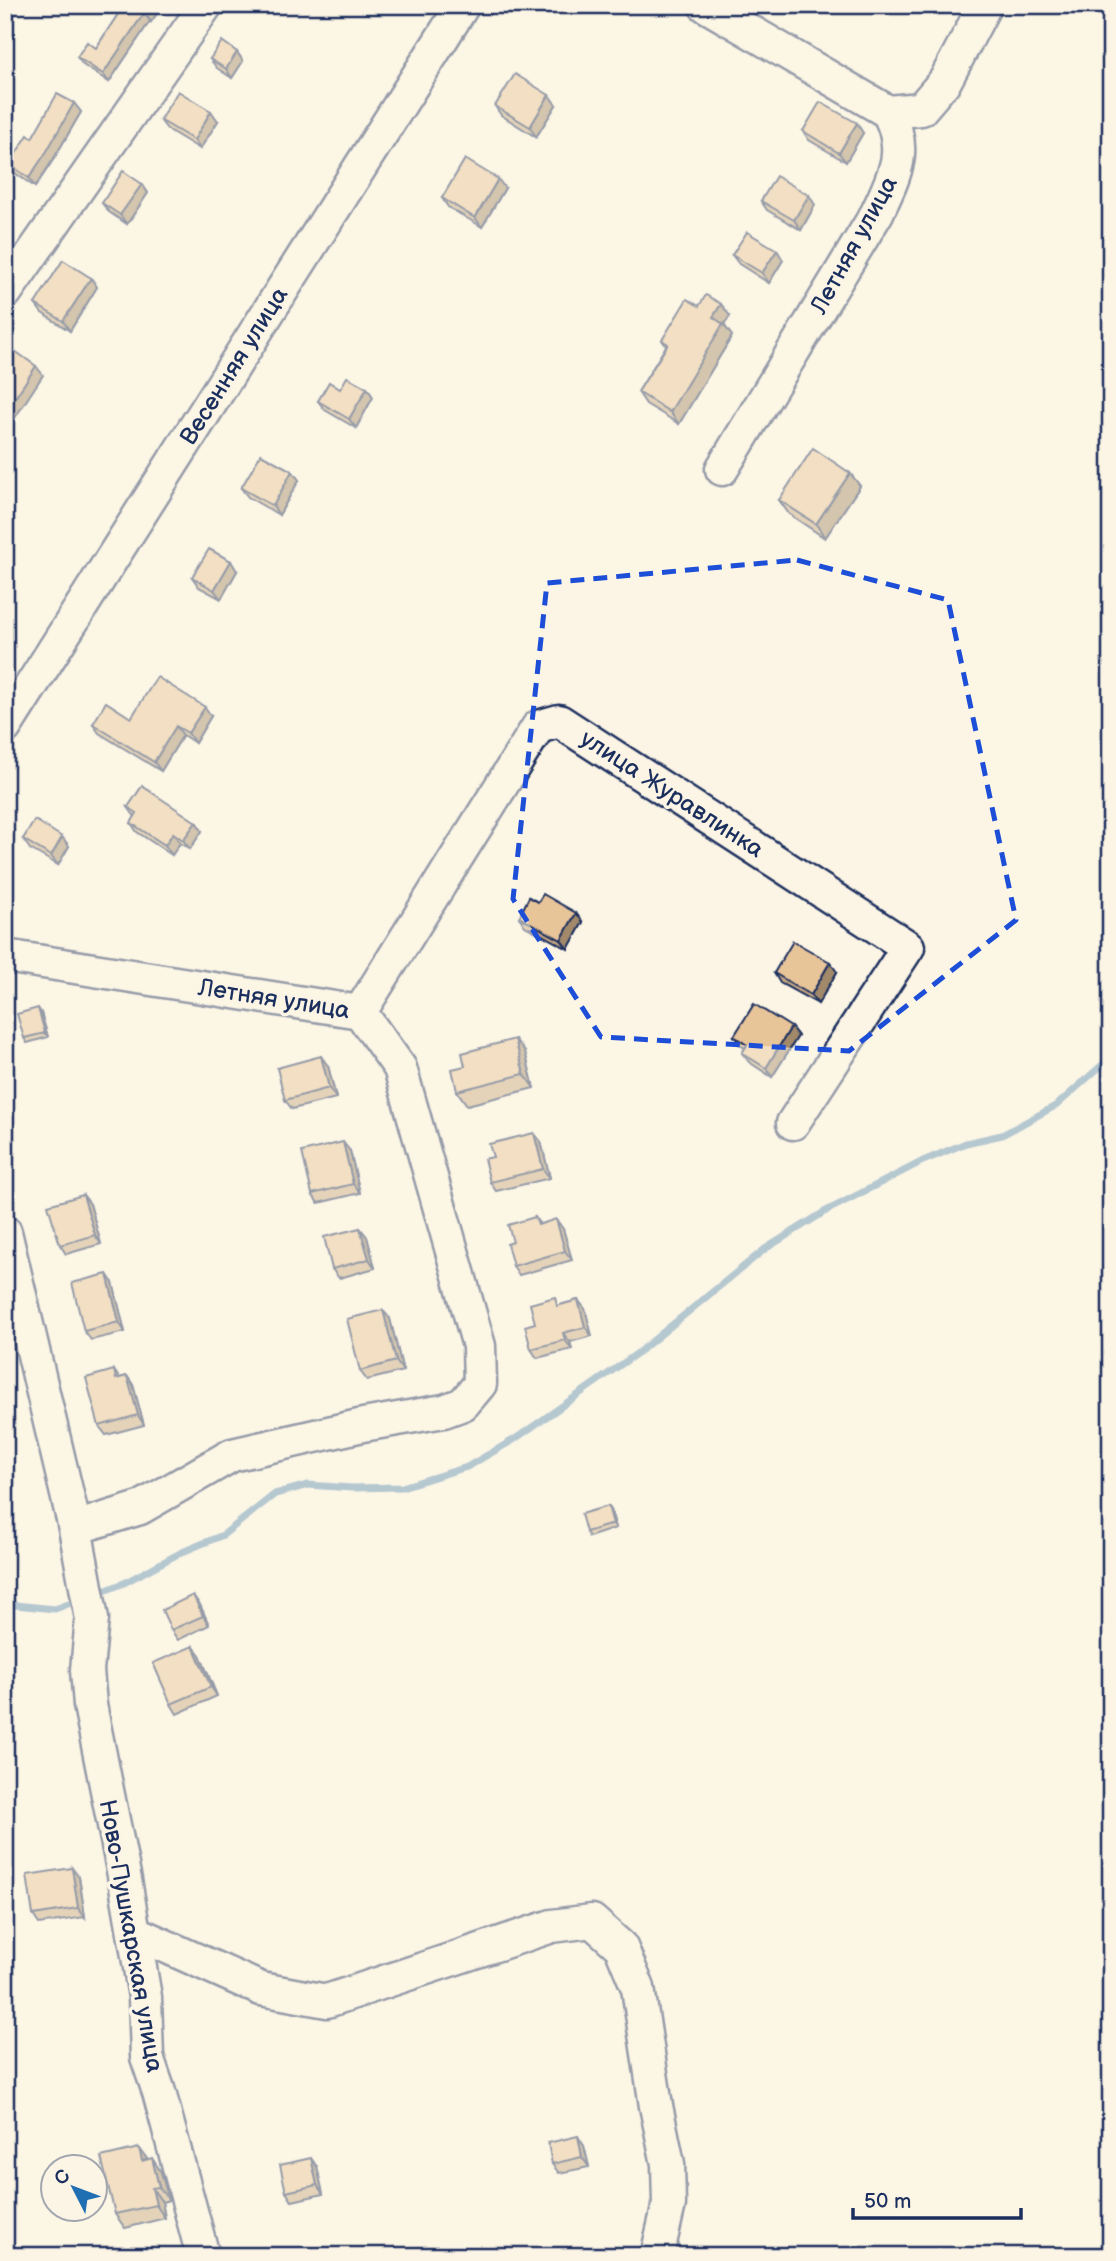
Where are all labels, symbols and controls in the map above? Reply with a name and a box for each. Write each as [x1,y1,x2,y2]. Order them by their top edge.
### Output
street label: Летняя улица [804,171,904,320]
street label: Весенняя улица [174,282,294,450]
street label: улица Журавлинка [575,724,769,864]
street label: Летняя улица [195,973,352,1025]
street label: Ново-Пушкарская улица [93,1797,169,2075]
north arrow [38,2152,108,2222]
text: С [50,2165,75,2190]
scale bar [853,2177,1021,2221]
text: 50 m [864,2189,911,2214]

